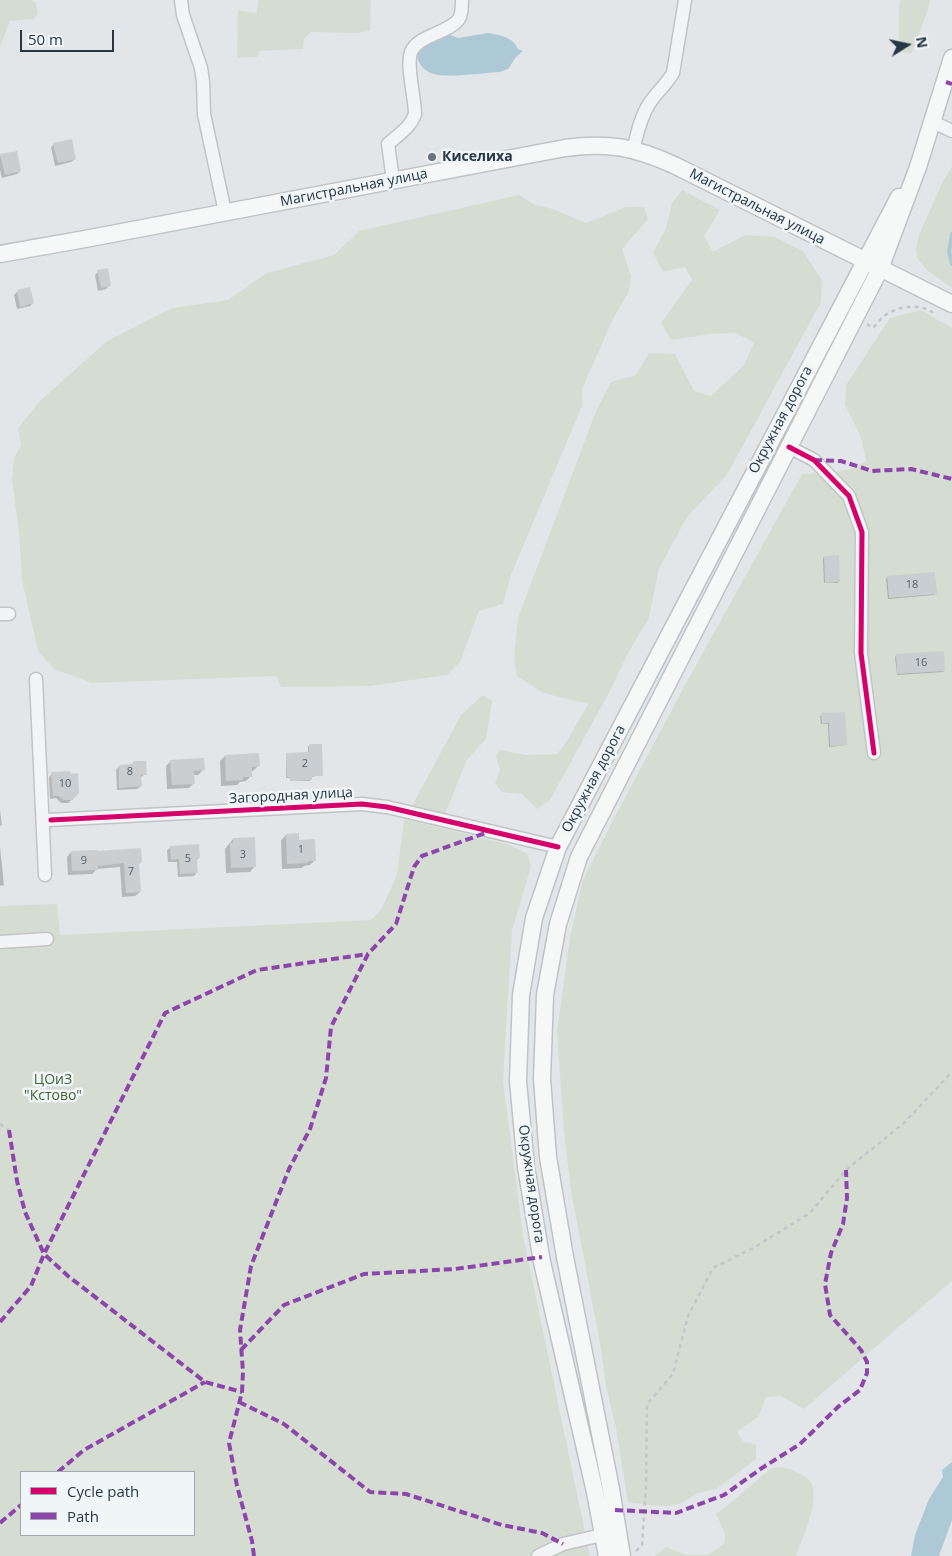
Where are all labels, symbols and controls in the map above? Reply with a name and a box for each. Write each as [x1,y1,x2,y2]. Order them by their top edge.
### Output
scale bar [22,20,116,52]
north arrow [882,20,932,70]
text: 50 m [28,29,63,49]
text: N [912,35,933,50]
place label: Киселиха [442,149,513,165]
marker: Киселиха [426,151,438,163]
street label: Магистральная улица [279,165,429,211]
street label: Магистральная улица [686,166,828,248]
street label: Окружная дорога [746,363,816,477]
house number: 18 [906,578,918,592]
house number: 16 [915,656,927,670]
street label: Окружная дорога [559,722,629,836]
house number: 2 [302,757,308,771]
house number: 8 [127,765,133,779]
house number: 10 [59,777,71,791]
street label: Загородная улица [229,784,353,808]
house number: 1 [298,843,304,857]
house number: 3 [240,848,246,862]
house number: 5 [185,852,191,866]
house number: 9 [81,854,87,868]
house number: 7 [128,865,134,879]
park label: ЦОиЗ "Кстово" [24,1072,82,1104]
street label: Окружная дорога [514,1124,548,1244]
legend [20,1471,195,1536]
text: Cycle path [67,1481,139,1501]
text: Path [67,1506,99,1526]

